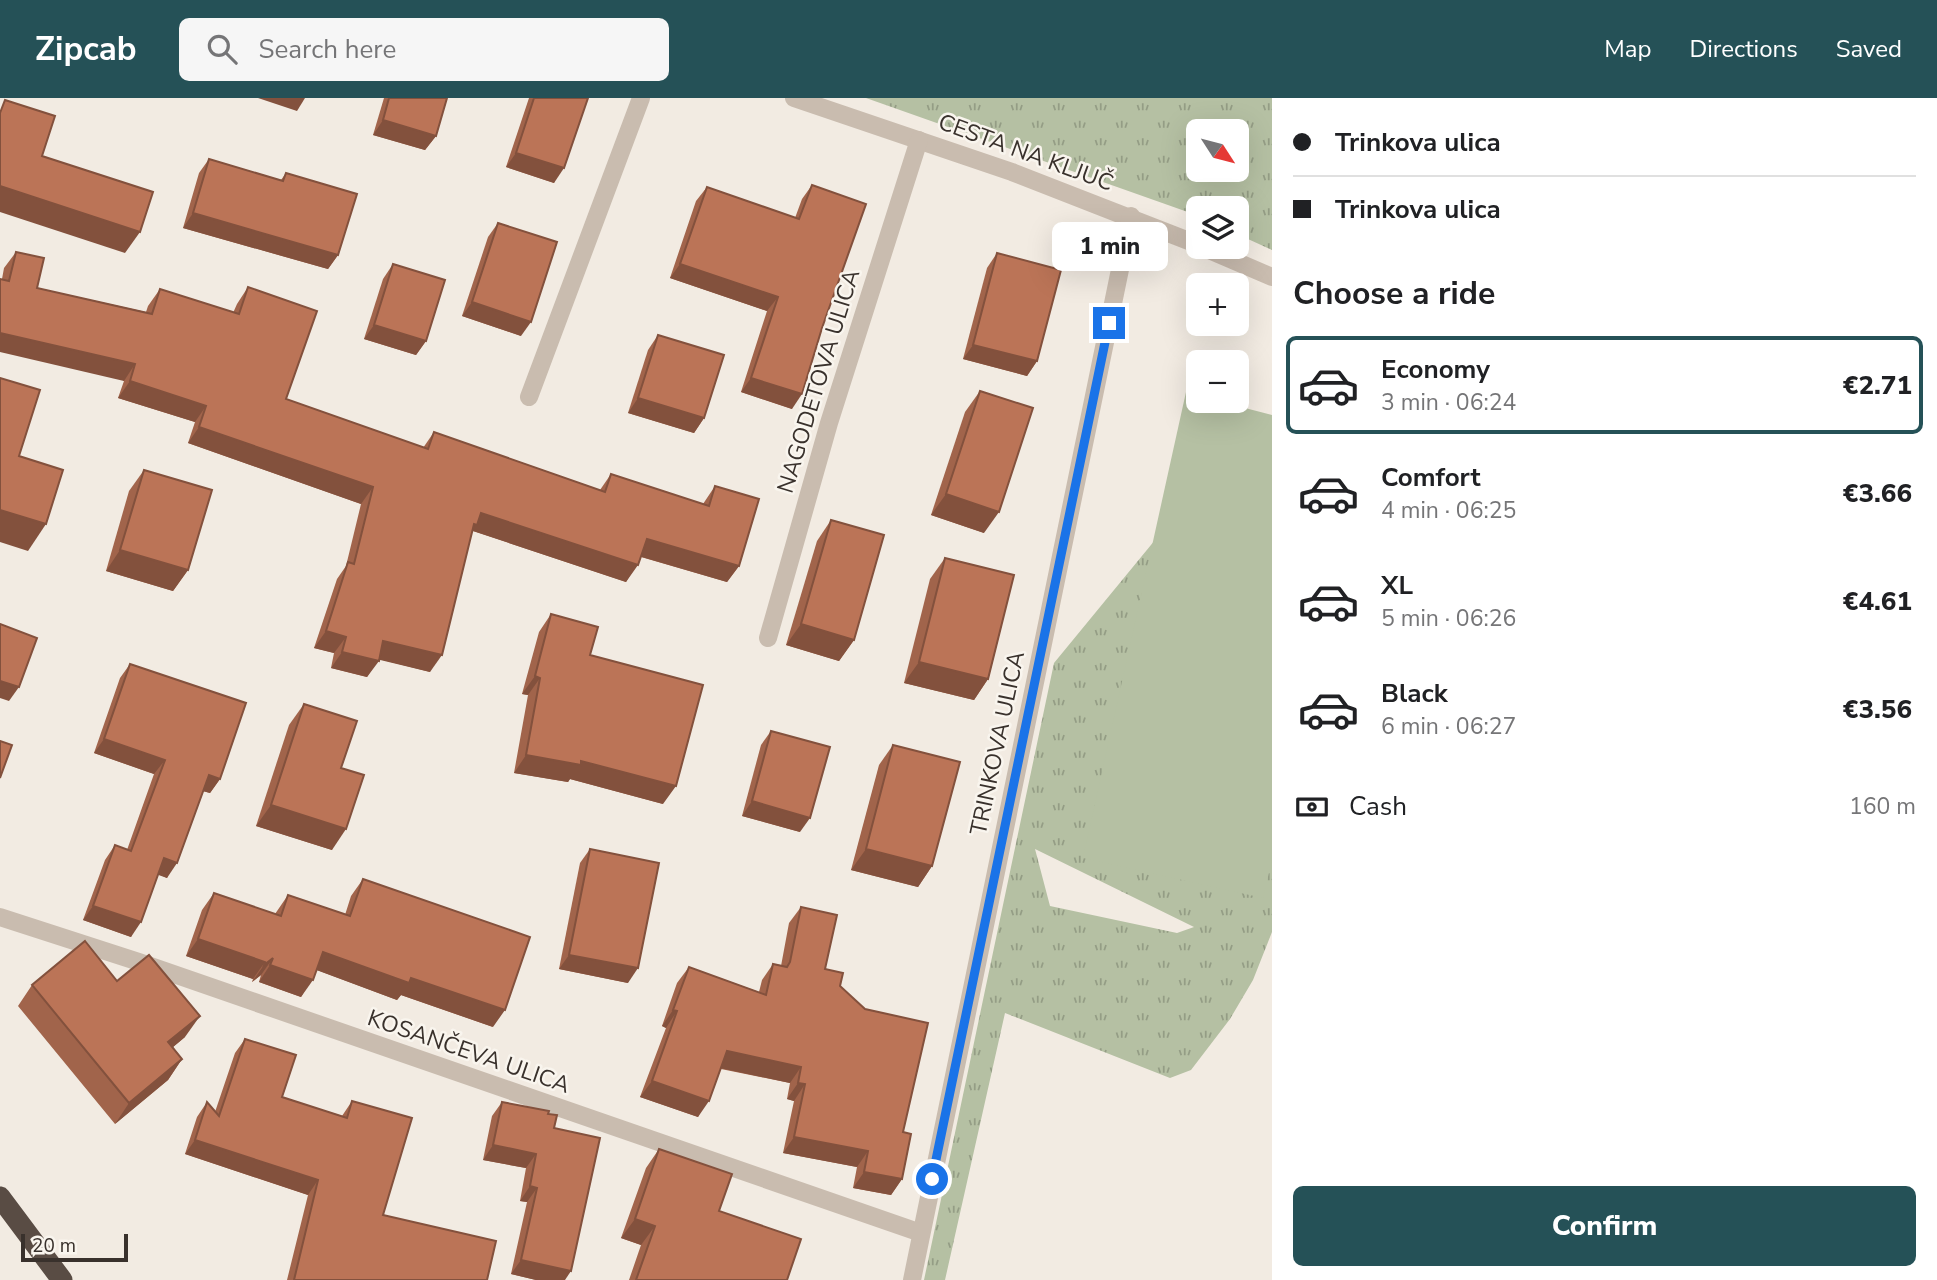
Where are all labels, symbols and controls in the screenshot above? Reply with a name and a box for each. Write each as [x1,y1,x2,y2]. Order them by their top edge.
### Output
search box [179,18,669,81]
text: Zipcab [35,27,137,72]
icon: search [203,30,241,68]
text: Search here [259,32,396,67]
text: Map [1604,33,1651,65]
text: Directions [1689,33,1798,65]
text: Saved [1836,33,1902,65]
street label: CESTA NA KLJUČ [934,106,1118,199]
north arrow [1186,119,1250,182]
map controls [1186,119,1249,413]
text: Trinkova ulica [1335,125,1501,160]
text: Trinkova ulica [1335,192,1501,227]
button: layers [1186,196,1249,259]
callout: 1 min [1051,222,1167,271]
text: 1 min [1080,231,1140,262]
street label: NAGODETOVA ULICA [770,265,867,497]
text: Choose a ride [1293,272,1495,315]
button: + [1186,273,1249,336]
route end [1093,307,1125,339]
button: − [1186,350,1249,413]
text: Economy [1381,352,1490,387]
icon: car [1297,354,1360,417]
text: €2.71 [1843,368,1912,403]
text: 3 min · 06:24 [1381,387,1516,418]
text: Comfort [1381,460,1481,495]
icon: car [1297,462,1360,525]
text: €3.66 [1843,476,1912,511]
text: 4 min · 06:25 [1381,495,1516,526]
text: XL [1381,568,1413,603]
icon: car [1297,570,1360,633]
text: €4.61 [1843,584,1912,619]
text: 5 min · 06:26 [1381,603,1516,634]
street label: TRINKOVA ULICA [963,648,1032,838]
text: Black [1381,676,1448,711]
icon: car [1297,678,1360,741]
text: €3.56 [1843,692,1912,727]
text: 6 min · 06:27 [1381,711,1516,742]
icon: cash [1293,788,1331,826]
text: Cash [1349,789,1407,824]
text: 160 m [1849,791,1916,822]
street label: KOSANČEVA ULICA [363,1002,574,1101]
route start [916,1163,948,1195]
button: Confirm [1293,1186,1916,1266]
scale bar [21,1231,128,1263]
text: 20 m [32,1233,76,1259]

